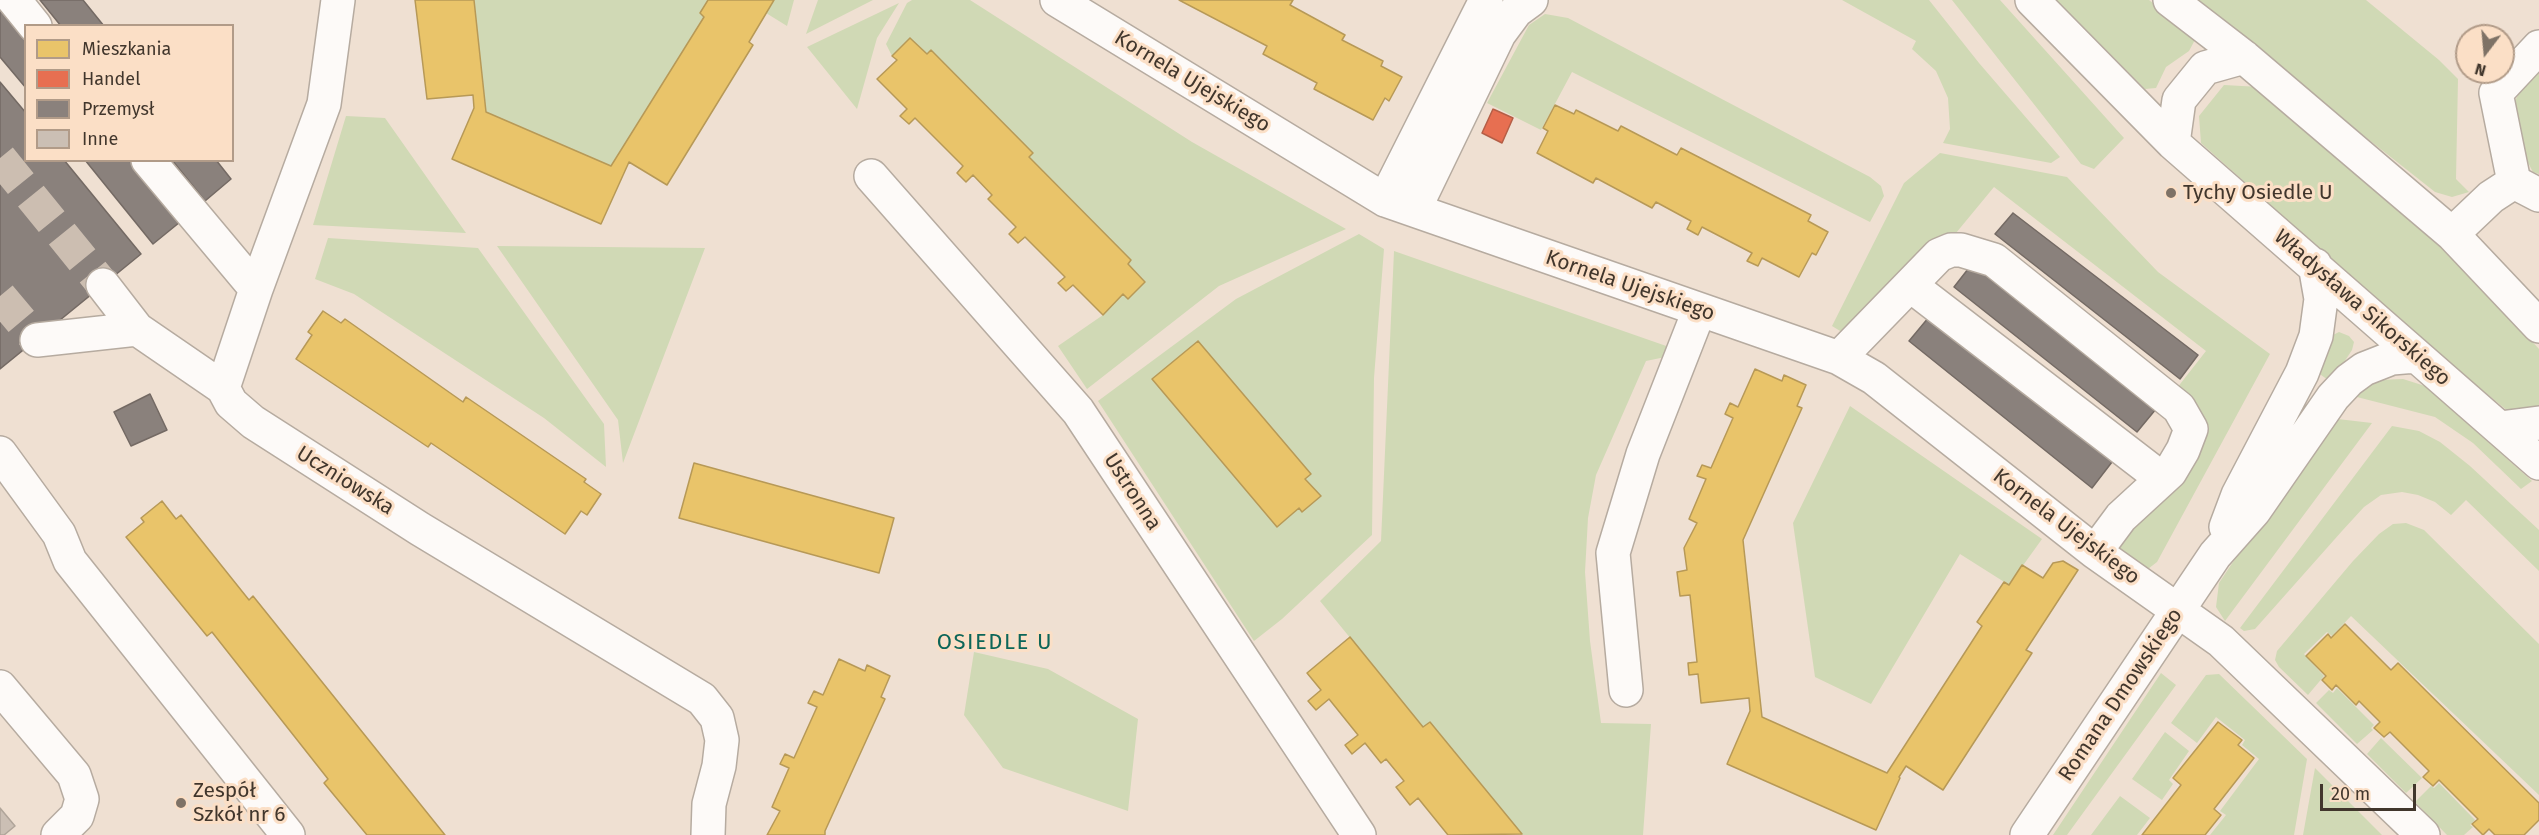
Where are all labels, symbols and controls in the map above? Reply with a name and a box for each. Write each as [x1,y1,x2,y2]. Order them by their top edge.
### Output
legend [24,24,234,162]
north arrow [2455,24,2515,84]
street label: Kornela Ujejskiego [1110,26,1274,138]
text: Mieszkania [82,38,171,60]
text: N [2473,59,2488,80]
text: Handel [82,68,140,90]
text: Przemysł [82,98,154,120]
text: Inne [82,128,118,150]
place label: Tychy Osiedle U [2183,180,2333,206]
marker: Tychy Osiedle U [2164,186,2178,200]
street label: Władysława Sikorskiego [2269,224,2455,392]
street label: Kornela Ujejskiego [1542,245,1718,327]
street label: Uczniowska [292,441,398,521]
street label: Ustronna [1098,449,1166,535]
street label: Kornela Ujejskiego [1988,464,2144,590]
street label: Romana Dmowskiego [2054,604,2188,786]
district label: OSIEDLE U [937,630,1053,656]
scale bar [2323,772,2419,810]
place label: Zespół Szkół nr 6 [193,778,286,828]
text: 20 m [2331,783,2370,805]
marker: Zespół Szkół nr 6 [174,796,188,810]

